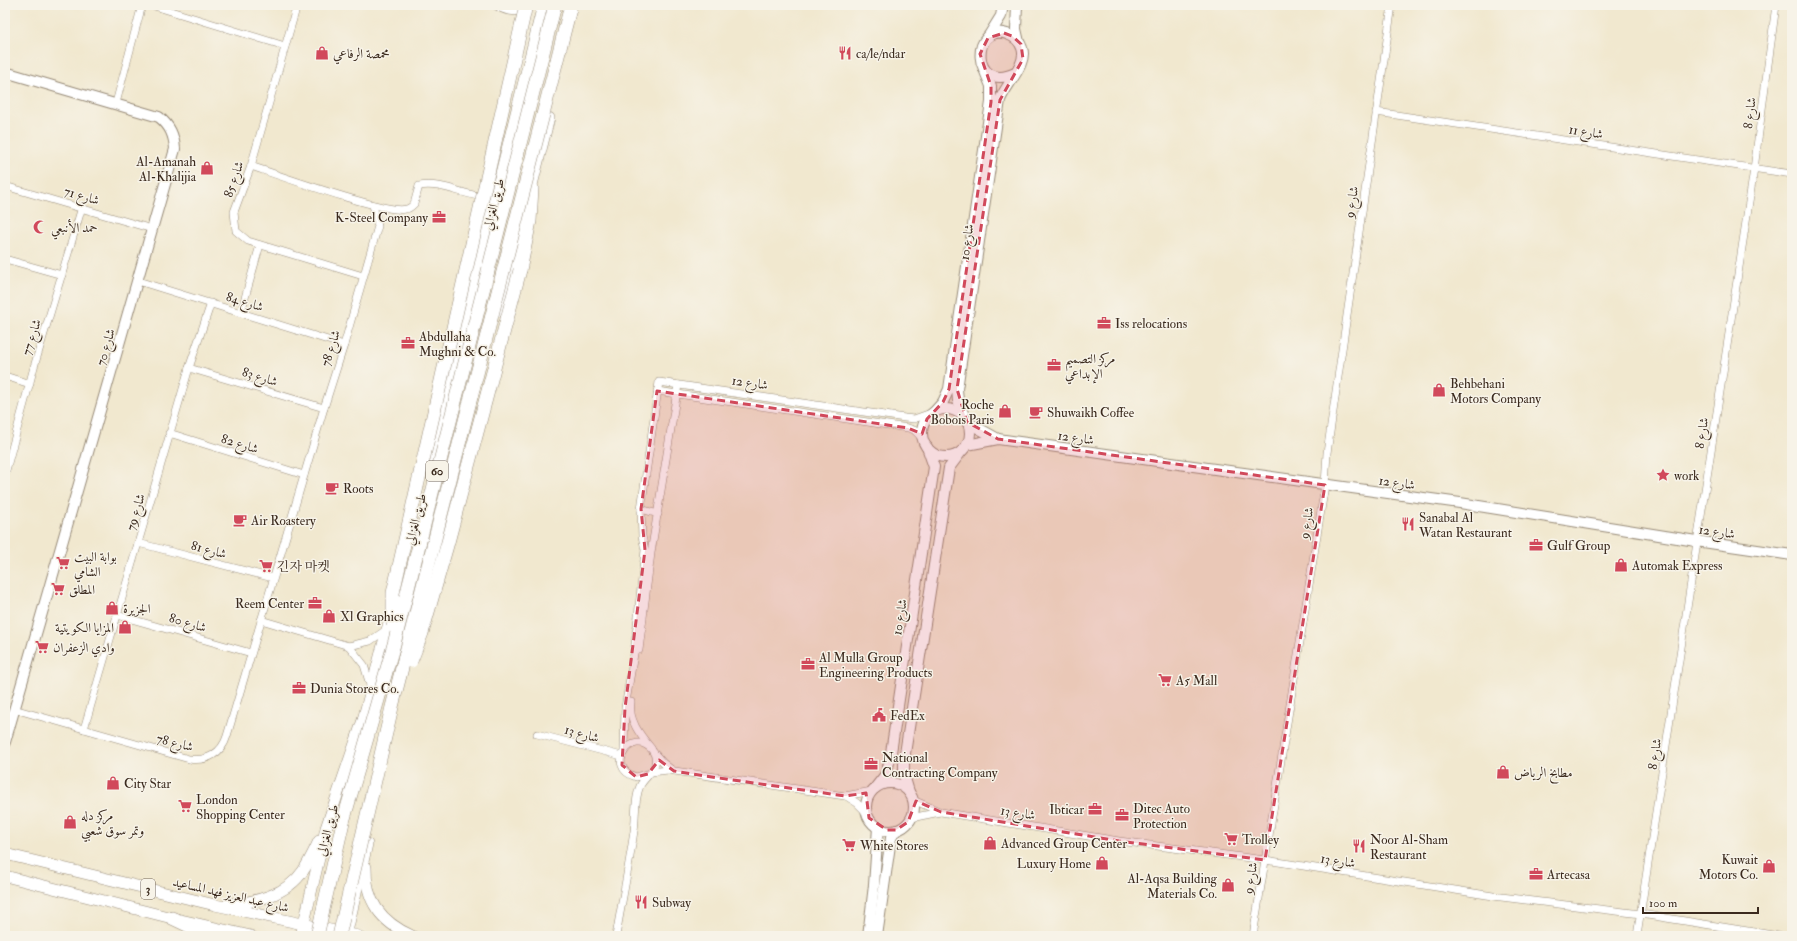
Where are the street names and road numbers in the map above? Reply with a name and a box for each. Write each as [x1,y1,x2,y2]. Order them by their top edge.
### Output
street label: شارع 8 [1740,97,1763,130]
street label: شارع 11 [1567,121,1604,146]
street label: شارع 85 [220,159,250,200]
street label: طريق الغزالي [480,177,511,233]
street label: شارع 71 [61,183,101,211]
street label: شارع 9 [1342,185,1365,220]
street label: شارع 10 [957,223,980,262]
street label: شارع 84 [223,289,265,318]
street label: شارع 77 [19,317,48,358]
street label: شارع 70 [93,327,122,369]
street label: شارع 78 [318,328,347,369]
street label: شارع 83 [239,364,279,393]
street label: شارع 12 [730,373,769,396]
street label: شارع 8 [1692,416,1715,450]
street label: شارع 12 [1056,428,1095,451]
street label: شارع 82 [218,431,260,460]
road number: 60 [426,461,448,481]
street label: شارع 12 [1377,473,1416,496]
street label: شارع 79 [123,492,152,534]
street label: طريق الغزالي [402,492,433,548]
street label: شارع 9 [1296,506,1320,542]
street label: شارع 12 [1697,522,1736,545]
street label: شارع 81 [188,538,228,565]
street label: شارع 10 [889,598,914,637]
street label: شارع 80 [166,610,208,639]
street label: شارع 13 [562,722,601,749]
street label: شارع 78 [154,731,195,758]
street label: شارع 8 [1645,737,1668,771]
street label: شارع 13 [999,802,1036,827]
street label: طريق الغزالي [313,803,345,859]
street label: شارع 13 [1319,850,1356,875]
street label: شارع 9 [1240,861,1264,897]
street label: شارع عبد العزيز فهد المساعيد [170,874,291,919]
road number: 3 [141,879,155,899]

